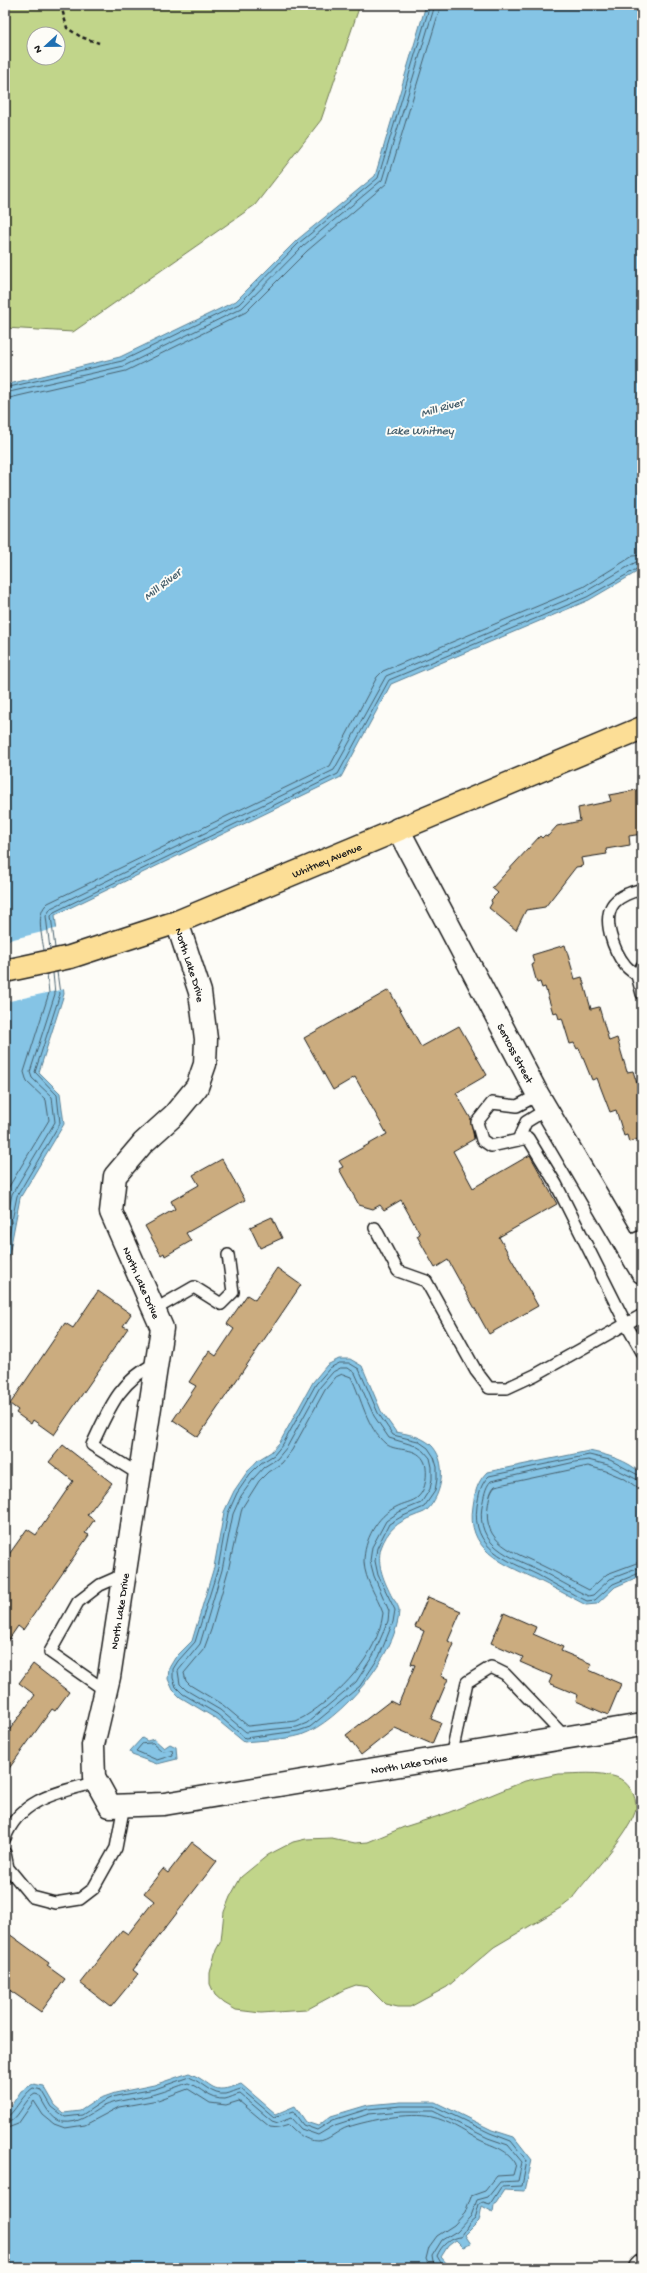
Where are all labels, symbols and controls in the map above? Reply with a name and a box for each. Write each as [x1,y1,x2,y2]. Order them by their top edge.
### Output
north arrow [26,26,66,66]
text: N [32,43,45,55]
water label: Mill River [420,395,468,422]
water label: Lake Whitney [386,425,455,439]
water label: Mill River [142,565,187,605]
street label: Whitney Avenue [291,842,364,881]
street label: North Lake Drive [171,927,205,1003]
street label: Servoss Street [494,1022,535,1087]
street label: North Lake Drive [119,1246,161,1321]
street label: North Lake Drive [109,1572,133,1650]
street label: North Lake Drive [370,1753,449,1778]

